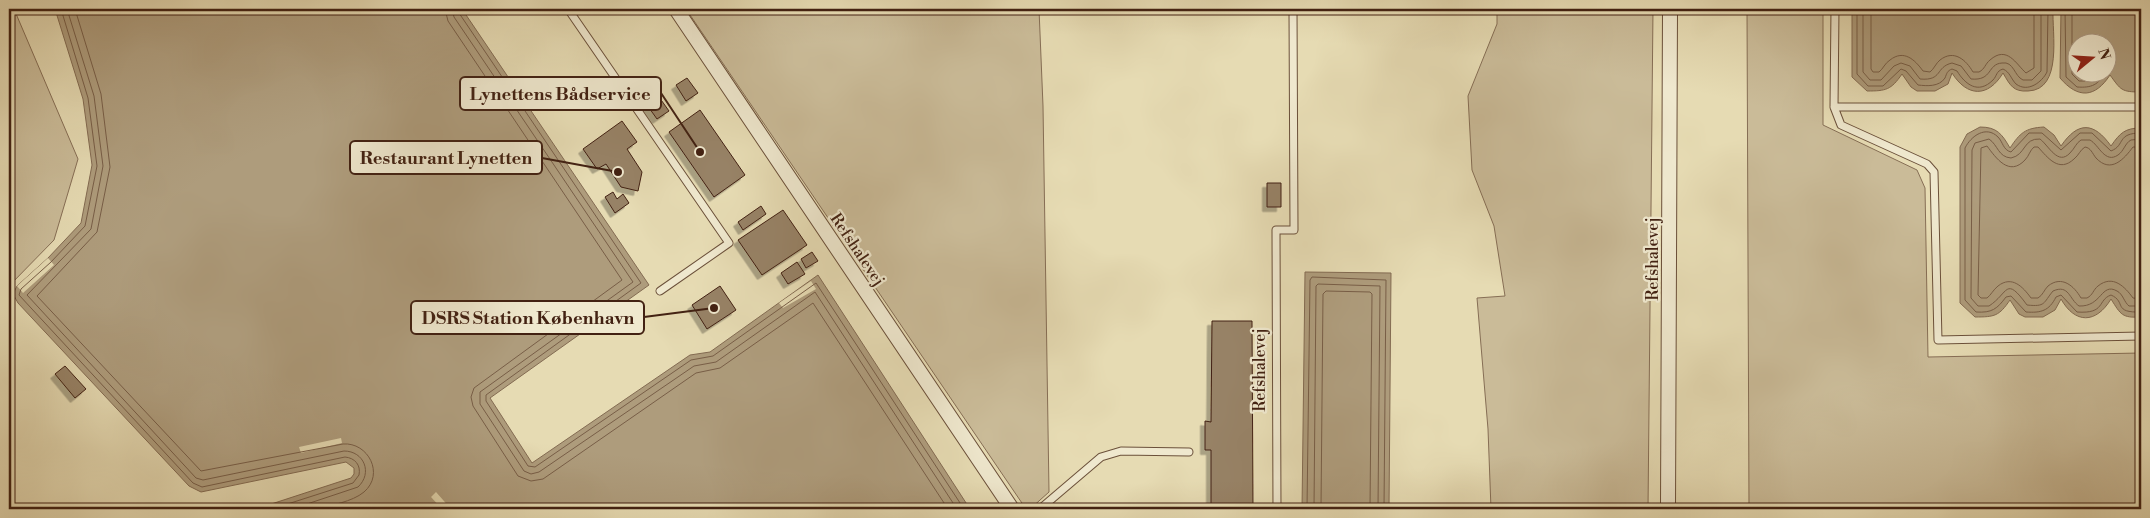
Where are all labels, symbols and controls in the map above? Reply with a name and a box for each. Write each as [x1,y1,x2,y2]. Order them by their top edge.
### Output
north arrow [2068,32,2118,82]
text: N [2093,46,2114,62]
callout: Lynettens Bådservice [460,77,661,110]
text: Lynettens Bådservice [469,83,651,106]
callout: Restaurant Lynetten [350,141,542,174]
text: Restaurant Lynetten [360,147,532,170]
street label: Refshalevej [826,209,889,290]
street label: Refshalevej [1643,217,1663,301]
callout: DSRS Station København [411,301,644,334]
text: DSRS Station København [422,307,634,330]
street label: Refshalevej [1250,328,1270,412]

